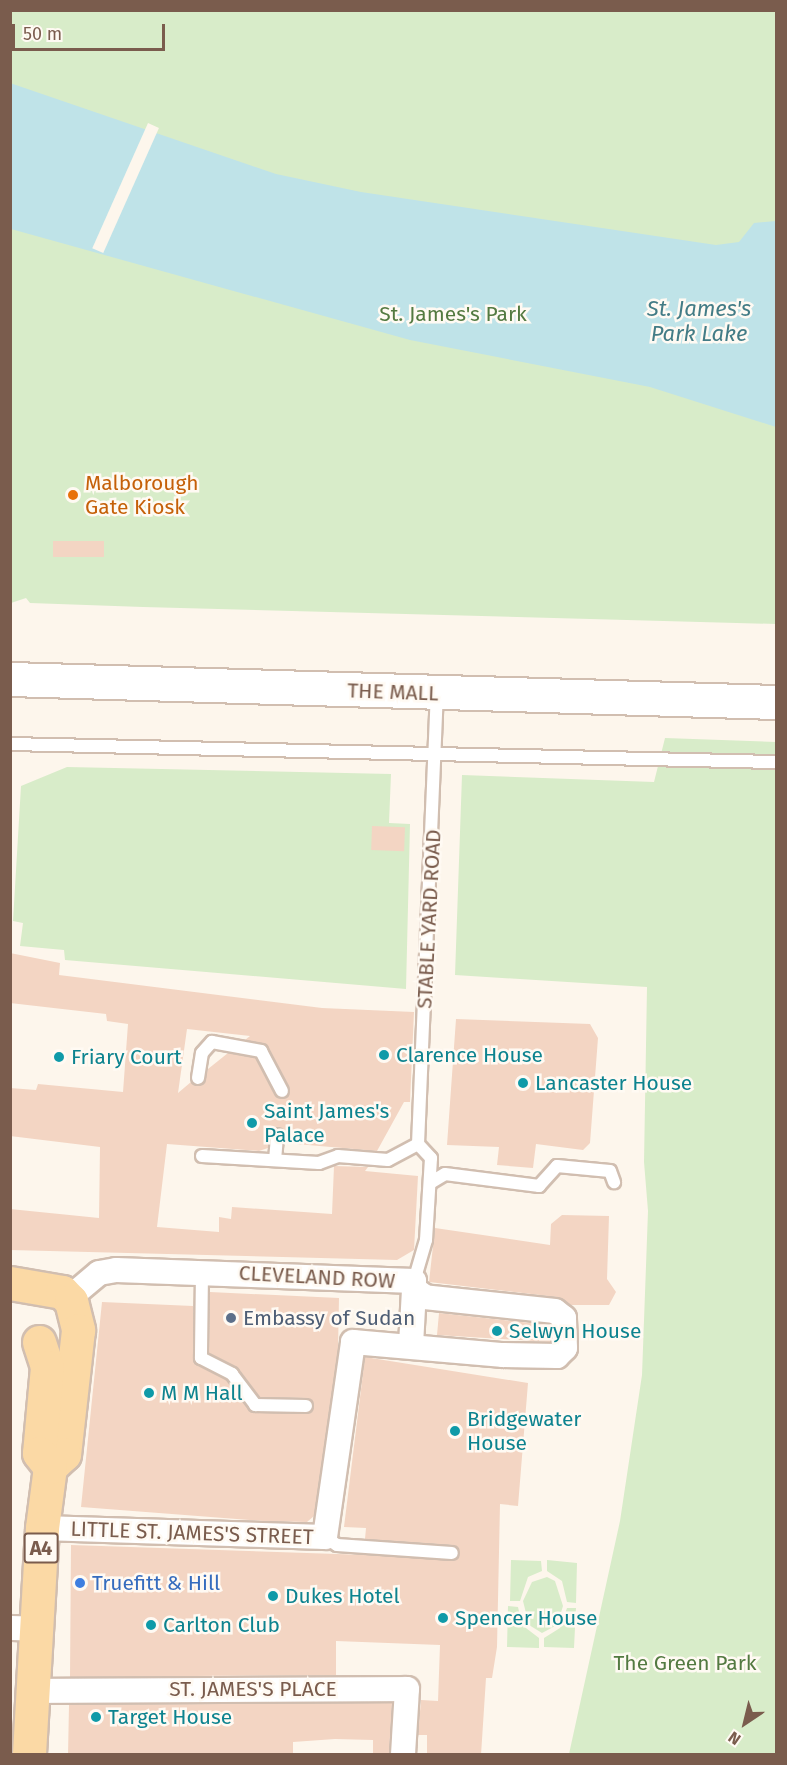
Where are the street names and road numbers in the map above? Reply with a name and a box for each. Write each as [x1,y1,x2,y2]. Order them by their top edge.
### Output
street label: THE MALL [347,678,439,706]
street label: STABLE YARD ROAD [412,829,446,1009]
street label: CLEVELAND ROW [238,1260,396,1294]
street label: LITTLE ST. JAMES'S STREET [70,1516,314,1550]
road number: A4 [23,1531,59,1565]
street label: ST. JAMES'S PLACE [169,1676,337,1702]

